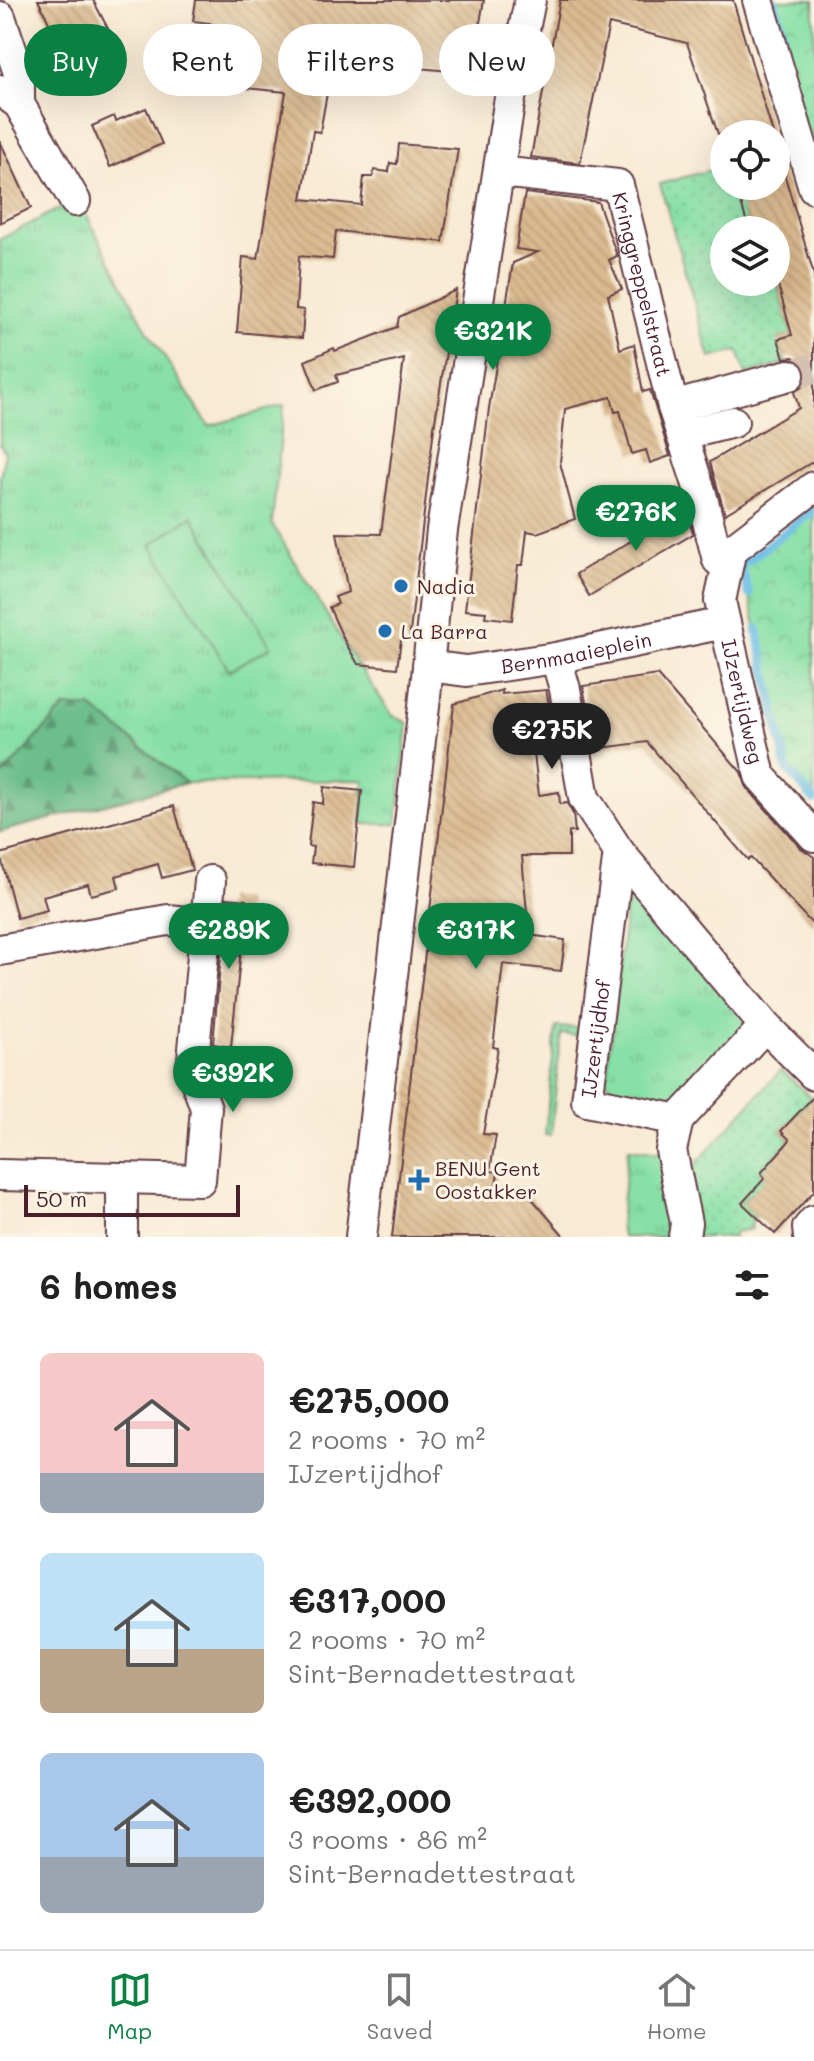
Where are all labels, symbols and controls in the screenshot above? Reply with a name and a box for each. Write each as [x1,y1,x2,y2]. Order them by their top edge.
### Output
chip: Buy [24,24,127,96]
chip: Rent [143,24,262,96]
chip: Filters [278,24,423,96]
chip: New [439,24,555,96]
map controls [710,120,790,296]
button: locate [710,120,790,200]
street label: Kringgreppelstraat [607,189,678,379]
button: layers [710,216,790,296]
pin: €321K [437,304,549,372]
text: €321K [453,313,533,347]
pin: €276K [580,485,692,553]
text: €276K [595,494,677,528]
place label: Nadia [417,573,475,599]
marker: Nadia [392,577,410,595]
place label: La Barra [401,618,488,644]
marker: La Barra [376,622,394,640]
street label: Bernmaaieplein [499,626,654,679]
street label: IJzertijdweg [716,636,770,766]
pin: €275K [496,703,608,771]
text: €275K [511,712,593,746]
pin: €289K [173,903,285,971]
pin: €317K [420,903,532,971]
text: €289K [187,912,271,946]
text: €317K [436,912,516,946]
street label: IJzertijdhof [575,977,616,1099]
pin: €392K [177,1046,289,1114]
text: €392K [191,1055,275,1089]
place label: BENU Gent Oostakker [435,1155,540,1204]
marker: BENU Gent Oostakker [410,1171,428,1189]
scale bar [24,1181,240,1217]
text: 50 m [36,1184,87,1213]
text: 6 homes [40,1263,178,1308]
icon: filters [730,1263,774,1307]
text: €275,000 [288,1377,449,1422]
icon: home [104,1385,200,1481]
text: 2 rooms · 70 m² [288,1422,485,1456]
text: IJzertijdhof [288,1456,442,1490]
text: €317,000 [288,1577,446,1622]
icon: home [104,1585,200,1681]
text: 2 rooms · 70 m² [288,1622,485,1656]
text: Sint-Bernadettestraat [288,1656,576,1690]
text: €392,000 [288,1777,451,1822]
icon: home [104,1785,200,1881]
text: 3 rooms · 86 m² [288,1822,487,1856]
text: Sint-Bernadettestraat [288,1856,576,1890]
tab: Map [107,1968,152,2045]
tab: Saved [367,1968,432,2045]
tab: Home [647,1968,707,2045]

